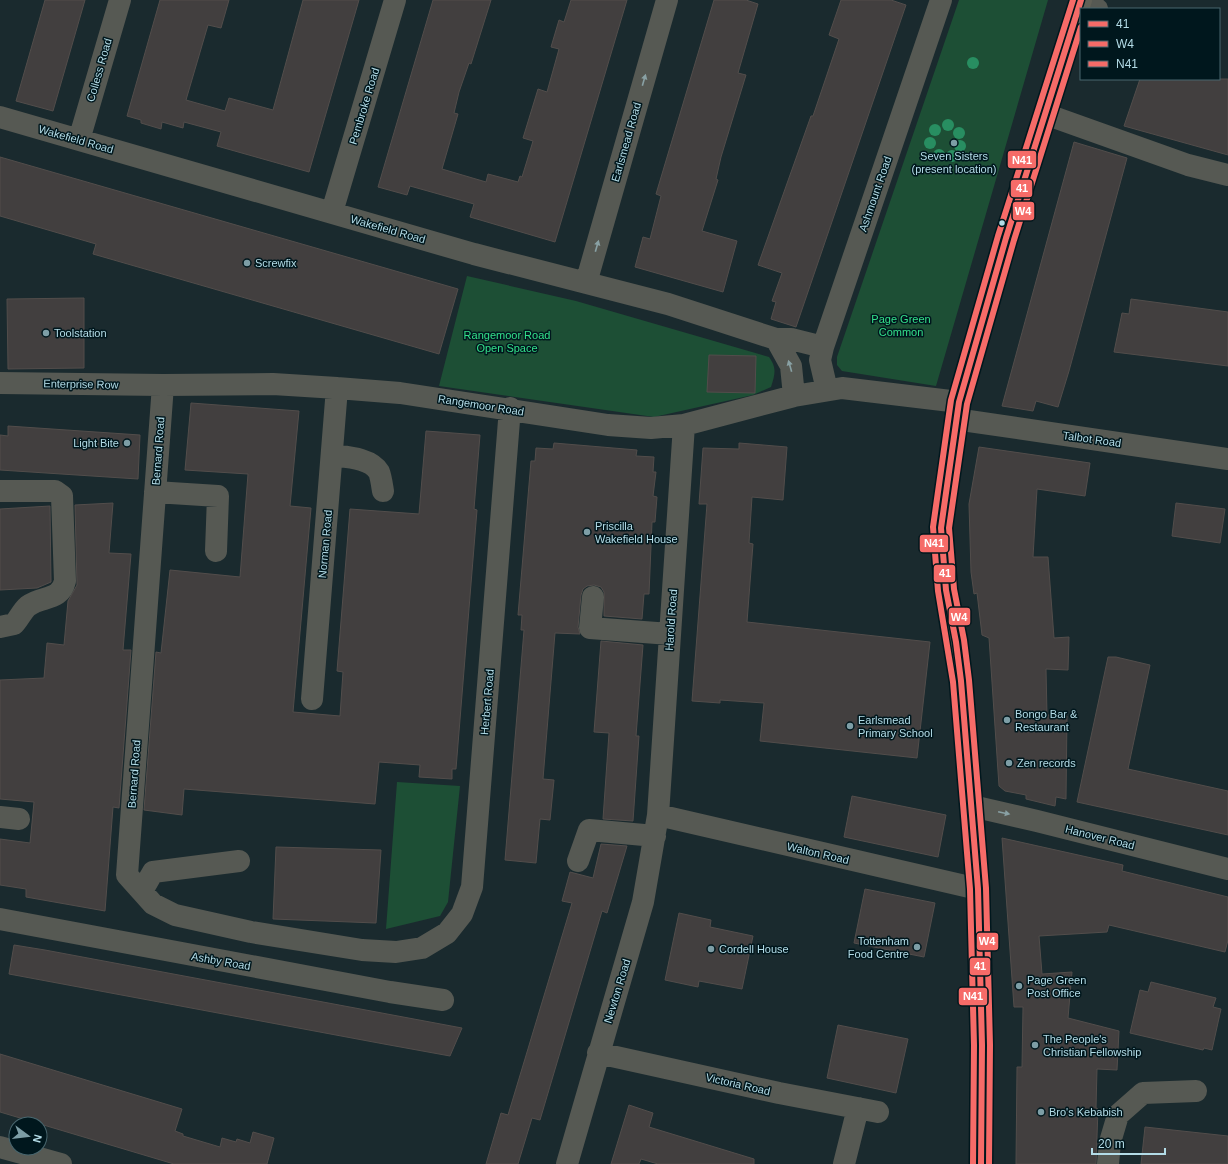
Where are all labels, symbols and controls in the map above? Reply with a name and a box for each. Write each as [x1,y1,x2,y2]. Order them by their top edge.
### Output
legend [1080,8,1220,80]
text: 41 [1116,17,1130,31]
street label: Colless Road [84,37,114,103]
text: W4 [1116,37,1134,51]
text: N41 [1116,57,1138,71]
street label: Pembroke Road [347,66,381,146]
one-way arrow [641,74,647,86]
street label: Earlsmead Road [609,101,643,183]
street label: Wakefield Road [37,123,115,155]
marker: Seven Sisters (present location) [949,138,959,148]
place label: Seven Sisters (present location) [912,150,997,175]
line badge: N41 [1007,150,1037,169]
text: N41 [1012,154,1032,166]
street label: Ashmount Road [856,155,894,233]
line badge: 41 [1010,179,1033,198]
text: 41 [1016,182,1028,194]
line badge: W4 [1012,201,1035,221]
text: W4 [1015,205,1032,217]
street label: Wakefield Road [349,213,427,245]
unlabelled marker [997,218,1007,228]
one-way arrow [594,239,600,252]
place label: Screwfix [255,257,297,269]
marker: Screwfix [242,258,252,268]
park label: Page Green Common [871,313,931,338]
place label: Toolstation [54,327,107,339]
marker: Toolstation [41,328,51,338]
park label: Rangemoor Road Open Space [464,329,550,354]
one-way arrow [787,359,793,371]
street label: Enterprise Row [43,377,119,391]
street label: Rangemoor Road [437,392,525,418]
street label: Bernard Road [150,416,166,486]
street label: Talbot Road [1062,429,1122,449]
place label: Light Bite [73,437,119,449]
marker: Light Bite [122,438,132,448]
street label: Norman Road [316,509,334,579]
place label: Priscilla Wakefield House [595,520,678,545]
marker: Priscilla Wakefield House [582,527,592,537]
line badge: N41 [919,534,949,553]
text: N41 [924,537,944,549]
line badge: 41 [933,564,956,583]
text: 41 [939,567,951,579]
street label: Harold Road [663,589,679,651]
line badge: W4 [948,607,971,626]
text: W4 [951,611,968,623]
street label: Herbert Road [478,669,496,735]
place label: Bongo Bar & Restaurant [1015,708,1078,733]
place label: Earlsmead Primary School [858,714,933,739]
marker: Bongo Bar & Restaurant [1002,715,1012,725]
marker: Earlsmead Primary School [845,721,855,731]
street label: Bernard Road [126,739,142,809]
place label: Zen records [1017,757,1076,769]
marker: Zen records [1004,758,1014,768]
one-way arrow [998,811,1011,817]
street label: Hanover Road [1064,823,1136,851]
street label: Walton Road [786,840,850,866]
line badge: W4 [976,932,999,951]
place label: Tottenham Food Centre [848,935,909,960]
text: W4 [979,935,996,947]
marker: Tottenham Food Centre [912,942,922,952]
place label: Cordell House [719,943,789,955]
marker: Cordell House [706,944,716,954]
street label: Ashby Road [190,950,252,972]
street label: Newton Road [602,957,632,1025]
line badge: 41 [969,957,991,976]
text: 41 [974,960,986,972]
place label: Page Green Post Office [1027,974,1086,999]
marker: Page Green Post Office [1014,981,1024,991]
line badge: N41 [958,987,988,1006]
text: N41 [963,990,983,1002]
place label: The People's Christian Fellowship [1043,1033,1141,1058]
marker: The People's Christian Fellowship [1030,1040,1040,1050]
street label: Victoria Road [705,1071,771,1097]
place label: Bro's Kebabish [1049,1106,1123,1118]
marker: Bro's Kebabish [1036,1107,1046,1117]
north arrow [8,1116,48,1156]
scale bar [1092,1130,1165,1156]
text: N [31,1133,44,1144]
text: 20 m [1098,1137,1125,1151]

